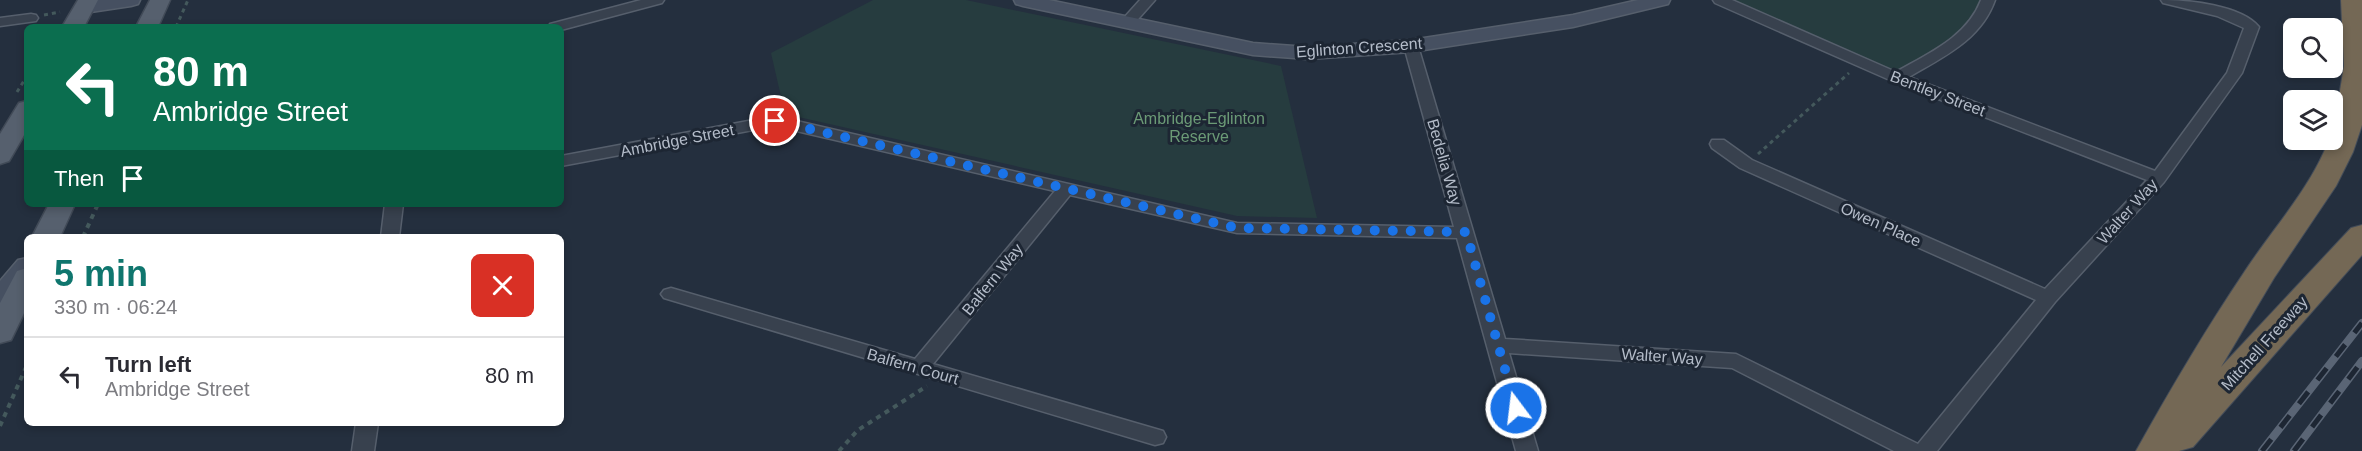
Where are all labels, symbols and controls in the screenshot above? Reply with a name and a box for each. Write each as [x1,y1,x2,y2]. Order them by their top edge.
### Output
map controls [2283,18,2343,150]
button: search [2283,18,2343,78]
street label: Eglinton Crescent [1295,35,1423,60]
icon: left [54,48,132,126]
text: 80 m [153,48,249,95]
street label: Bentley Street [1888,68,1988,120]
button: layers [2283,90,2343,150]
pin [749,95,800,146]
text: Ambridge Street [153,97,348,127]
icon: arrive [758,104,791,137]
park label: Ambridge-Eglinton Reserve [1133,110,1265,145]
street label: Bedelia Way [1424,117,1465,207]
street label: Ambridge Street [619,121,736,160]
icon: arrive [116,162,149,195]
text: Then [54,166,104,191]
street label: Walter Way [2094,175,2161,247]
street label: Owen Place [1838,199,1924,250]
street label: Balfern Way [959,240,1026,318]
text: 5 min [54,253,148,294]
button: close [471,254,534,317]
street label: Mitchell Freeway [2218,293,2311,394]
text: 330 m · 06:24 [54,296,177,318]
street label: Balfern Court [865,345,961,388]
street label: Walter Way [1621,345,1703,368]
text: Turn left [105,352,191,377]
icon: left [54,360,87,393]
text: 80 m [485,363,534,388]
position arrow [1484,376,1548,440]
text: Ambridge Street [105,378,250,400]

